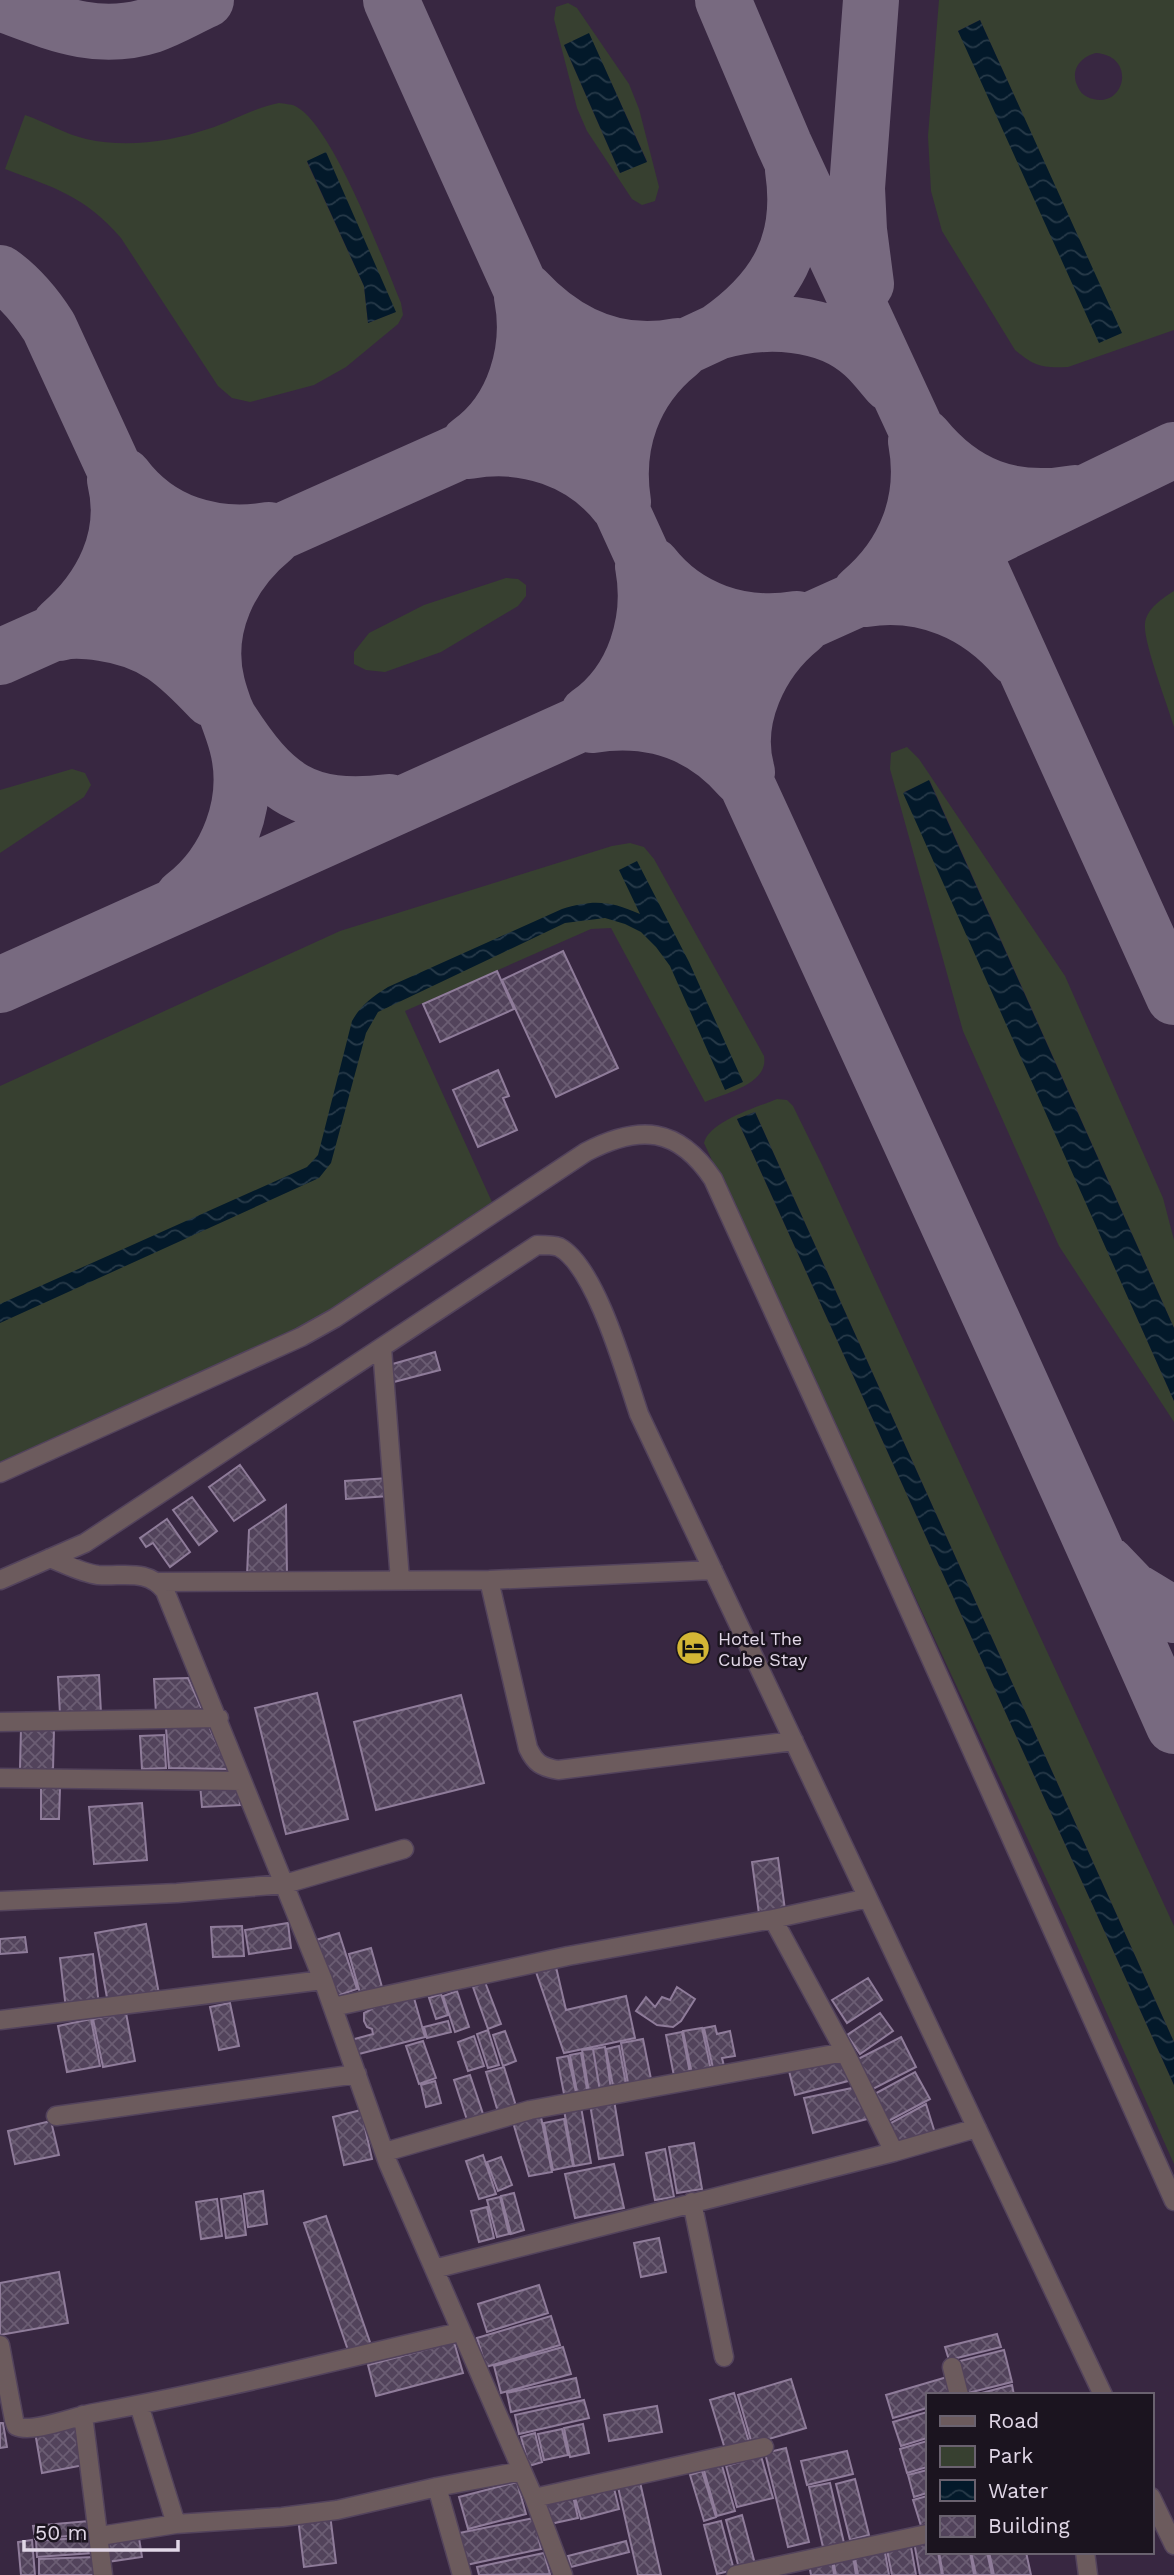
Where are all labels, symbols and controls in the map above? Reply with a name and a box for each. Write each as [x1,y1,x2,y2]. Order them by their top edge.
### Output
place label: Hotel The Cube Stay [718,1628,808,1670]
hotel icon: Hotel The Cube Stay [674,1629,712,1667]
legend [926,2393,1153,2554]
text: Road [988,2408,1039,2433]
text: Park [988,2443,1033,2468]
text: Water [988,2478,1049,2503]
scale bar [24,2508,178,2552]
text: Building [988,2513,1070,2538]
text: 50 m [35,2520,87,2545]

